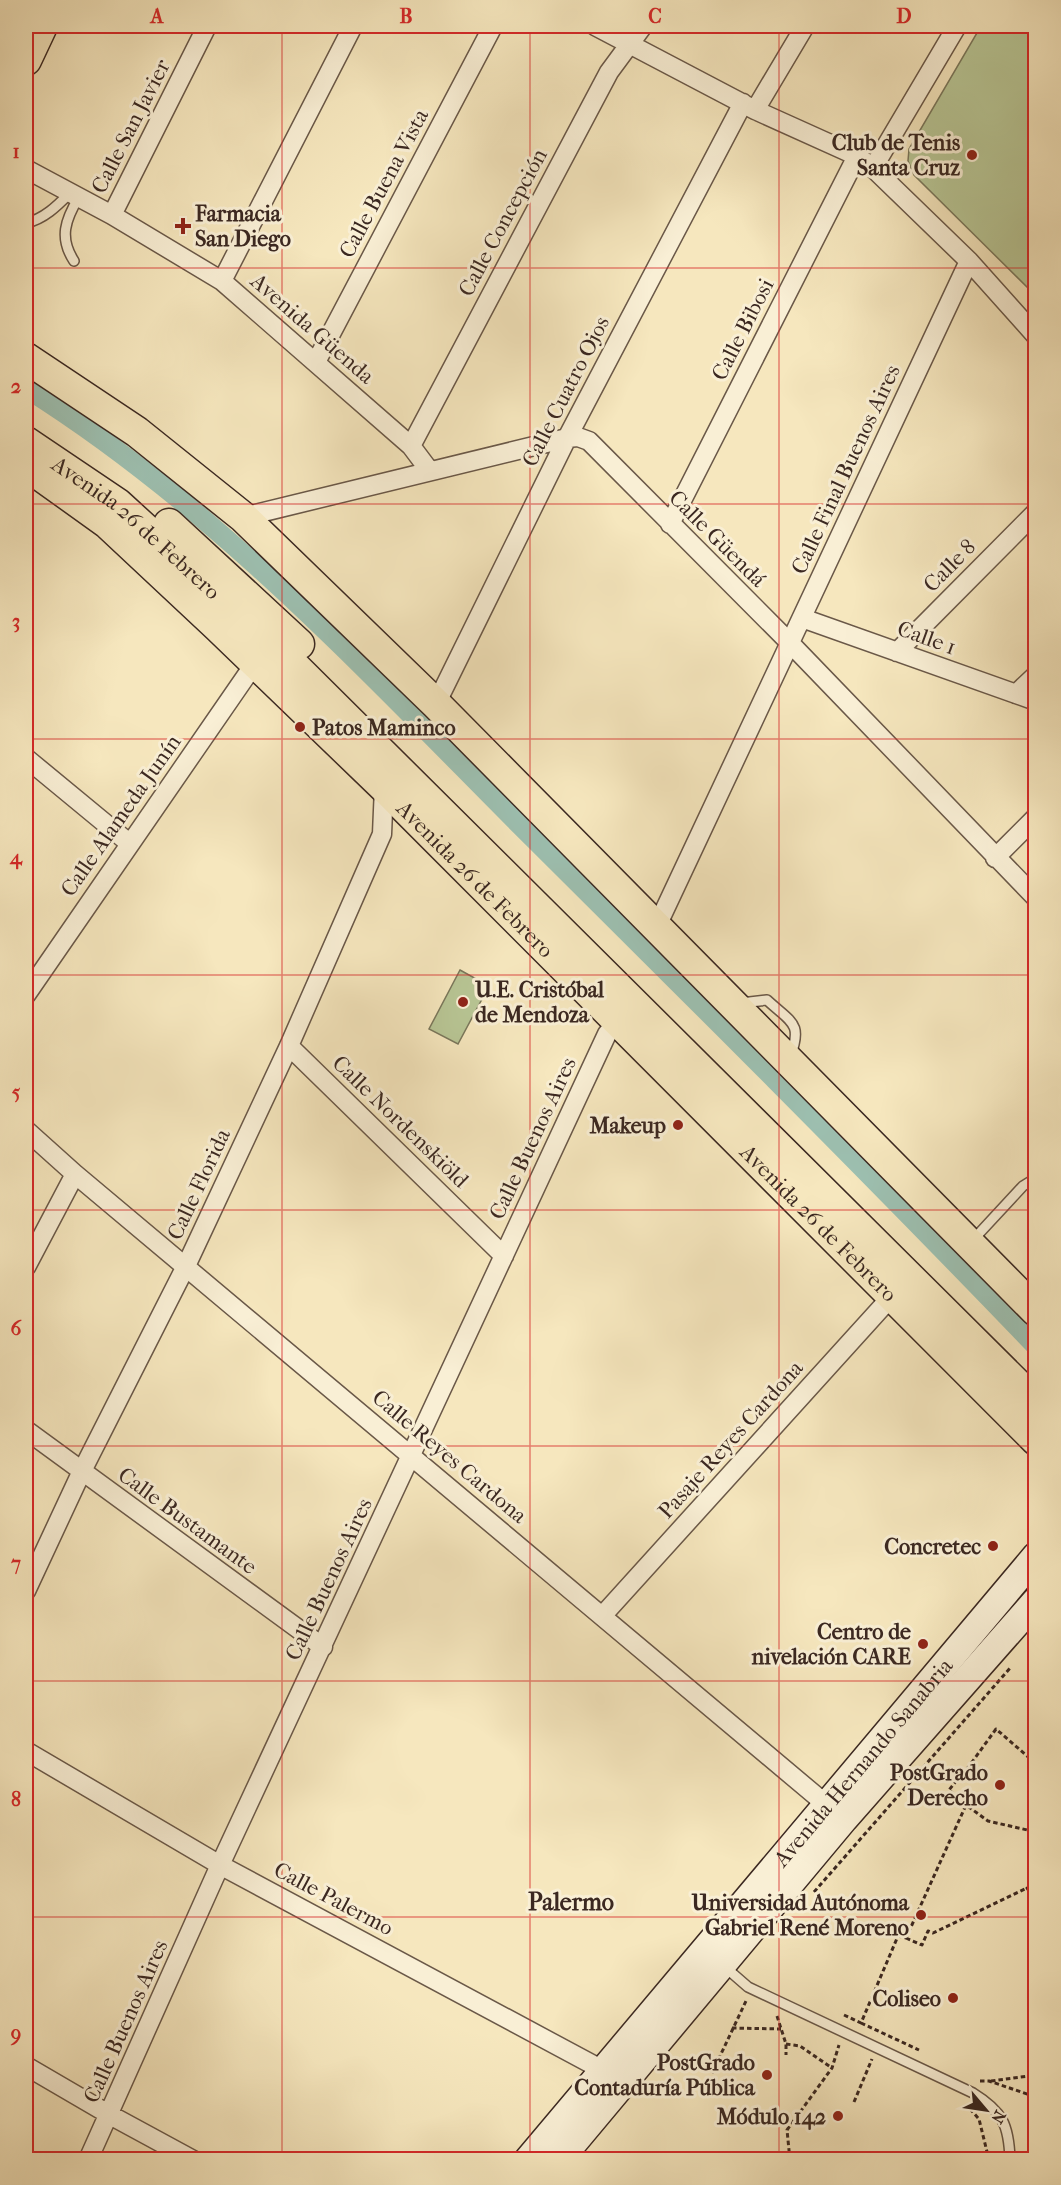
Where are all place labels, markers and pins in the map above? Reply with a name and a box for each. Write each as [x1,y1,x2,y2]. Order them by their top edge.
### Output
place label: Club de Tenis Santa Cruz [832,130,960,181]
marker: Club de Tenis Santa Cruz [965,148,979,162]
place label: Farmacia San Diego [194,201,291,252]
marker: Farmacia San Diego [176,219,190,233]
place label: Patos Maminco [312,715,456,741]
marker: Patos Maminco [293,720,307,734]
place label: U.E. Cristóbal de Mendoza [474,977,605,1028]
marker: U.E. Cristóbal de Mendoza [456,995,470,1009]
place label: Makeup [588,1113,666,1139]
marker: Makeup [671,1118,685,1132]
place label: Concretec [884,1534,981,1560]
marker: Concretec [986,1539,1000,1553]
place label: Centro de nivelación CARE [750,1619,912,1670]
marker: Centro de nivelación CARE [916,1637,930,1651]
place label: PostGrado Derecho [890,1760,988,1811]
marker: PostGrado Derecho [993,1778,1007,1792]
place label: Universidad Autónoma Gabriel René Moreno [690,1890,910,1941]
marker: Universidad Autónoma Gabriel René Moreno [914,1908,928,1922]
place label: Coliseo [872,1986,941,2012]
marker: Coliseo [946,1991,960,2005]
place label: PostGrado Contaduría Pública [574,2050,756,2101]
marker: PostGrado Contaduría Pública [760,2068,774,2082]
place label: Módulo 142 [716,2104,826,2130]
marker: Módulo 142 [831,2109,845,2123]

